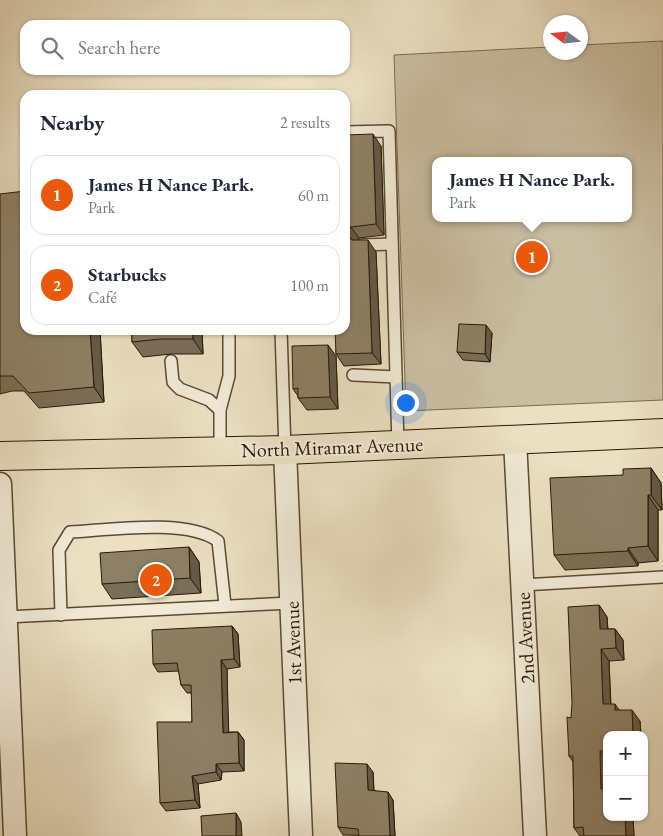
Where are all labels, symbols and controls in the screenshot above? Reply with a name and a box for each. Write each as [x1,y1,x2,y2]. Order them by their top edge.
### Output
north arrow [543,15,588,60]
search box [20,20,350,75]
icon: search [38,34,66,62]
text: Search here [78,35,160,60]
text: Nearby [40,109,104,136]
text: 2 results [280,112,330,133]
popup [432,157,632,222]
text: James H Nance Park. [449,167,615,192]
text: James H Nance Park. [88,172,254,197]
text: 1 [53,185,61,206]
text: 60 m [298,185,329,206]
text: Park [449,192,476,213]
text: Park [88,197,115,218]
pin: 1 [516,238,548,276]
text: Starbucks [88,262,166,287]
text: 2 [53,275,61,296]
text: 100 m [290,275,329,296]
text: Café [88,287,117,308]
your location [393,390,419,416]
street label: North Miramar Avenue [241,431,424,463]
pin: 2 [140,561,172,599]
street label: 2nd Avenue [510,591,540,684]
street label: 1st Avenue [279,601,307,685]
map controls [603,731,648,821]
button: + [603,731,648,776]
button: − [603,776,648,821]

